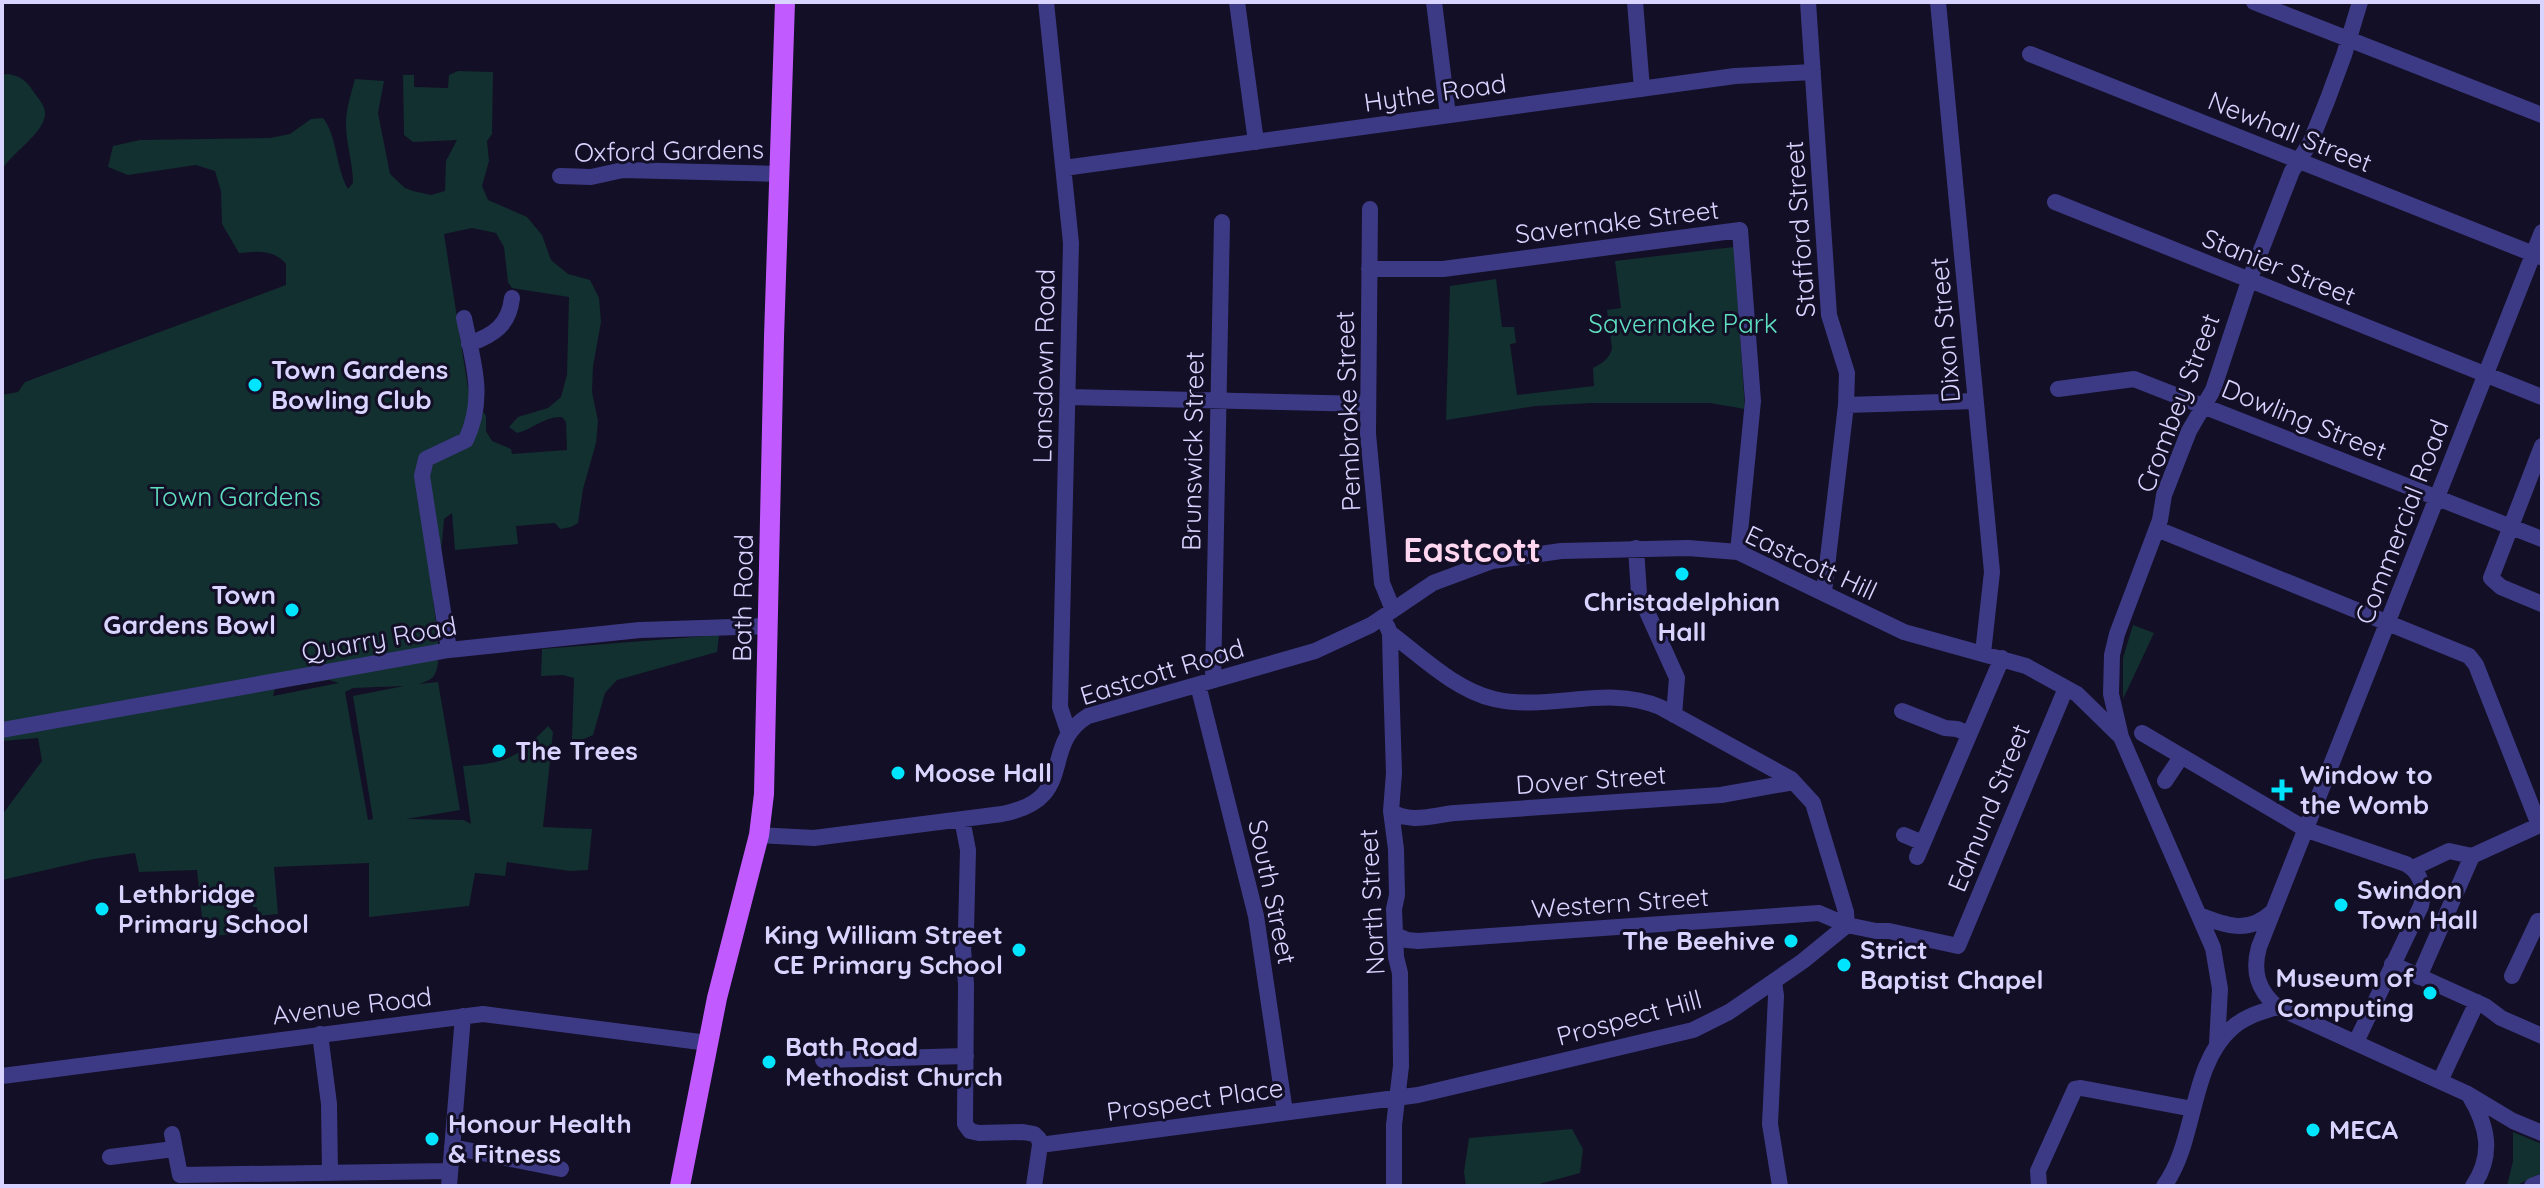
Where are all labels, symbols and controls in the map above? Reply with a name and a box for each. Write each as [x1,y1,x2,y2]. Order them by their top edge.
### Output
street label: Hythe Road [1362,66,1508,119]
street label: Newhall Street [2203,84,2377,179]
street label: Oxford Gardens [574,132,764,169]
street label: Stafford Street [1777,140,1822,318]
street label: Savernake Street [1513,193,1721,250]
street label: Stanier Street [2198,221,2361,312]
street label: Dixon Street [1922,256,1967,404]
street label: Lansdown Road [1025,268,1062,463]
park label: Savernake Park [1588,307,1778,340]
street label: Crombey Street [2128,309,2227,497]
street label: Pembroke Street [1328,310,1367,512]
street label: Brunswick Street [1174,351,1211,551]
place label: Town Gardens Bowling Club [271,353,448,416]
street label: Dowling Street [2217,371,2392,468]
marker: Town Gardens Bowling Club [246,376,264,394]
street label: Commercial Road [2347,415,2456,629]
park label: Town Gardens [149,480,321,513]
street label: Eastcott Hill [1740,518,1882,607]
district label: Eastcott [1403,528,1541,571]
street label: Bath Road [725,534,760,662]
marker: Christadelphian Hall [1673,565,1691,583]
place label: Town Gardens Bowl [103,578,276,641]
place label: Christadelphian Hall [1584,585,1780,648]
marker: Town Gardens Bowl [283,601,301,619]
street label: Quarry Road [299,609,459,668]
street label: Eastcott Road [1076,631,1248,712]
street label: Edmund Street [1940,719,2037,896]
place label: The Trees [515,734,638,767]
marker: The Trees [490,742,508,760]
place label: Moose Hall [914,756,1052,789]
street label: Dover Street [1515,758,1667,801]
place label: Window to the Womb [2300,758,2433,821]
marker: Moose Hall [889,764,907,782]
marker: Window to the Womb [2271,779,2293,801]
street label: South Street [1241,817,1304,967]
street label: North Street [1351,828,1392,976]
place label: Swindon Town Hall [2357,873,2478,936]
place label: Lethbridge Primary School [118,877,309,940]
street label: Western Street [1530,880,1710,925]
marker: Swindon Town Hall [2332,896,2350,914]
marker: Lethbridge Primary School [93,900,111,918]
place label: King William Street CE Primary School [764,918,1003,981]
place label: The Beehive [1622,924,1775,957]
marker: The Beehive [1782,932,1800,950]
place label: Strict Baptist Chapel [1860,933,2043,996]
marker: King William Street CE Primary School [1010,941,1028,959]
marker: Strict Baptist Chapel [1835,956,1853,974]
place label: Museum of Computing [2275,961,2415,1024]
street label: Avenue Road [270,979,434,1032]
street label: Prospect Hill [1553,982,1705,1053]
marker: Museum of Computing [2421,984,2439,1002]
place label: Bath Road Methodist Church [785,1030,1003,1093]
marker: Bath Road Methodist Church [760,1053,778,1071]
street label: Prospect Place [1104,1071,1285,1128]
place label: Honour Health & Fitness [448,1107,632,1170]
place label: MECA [2329,1113,2398,1146]
marker: MECA [2304,1121,2322,1139]
marker: Honour Health & Fitness [423,1130,441,1148]

